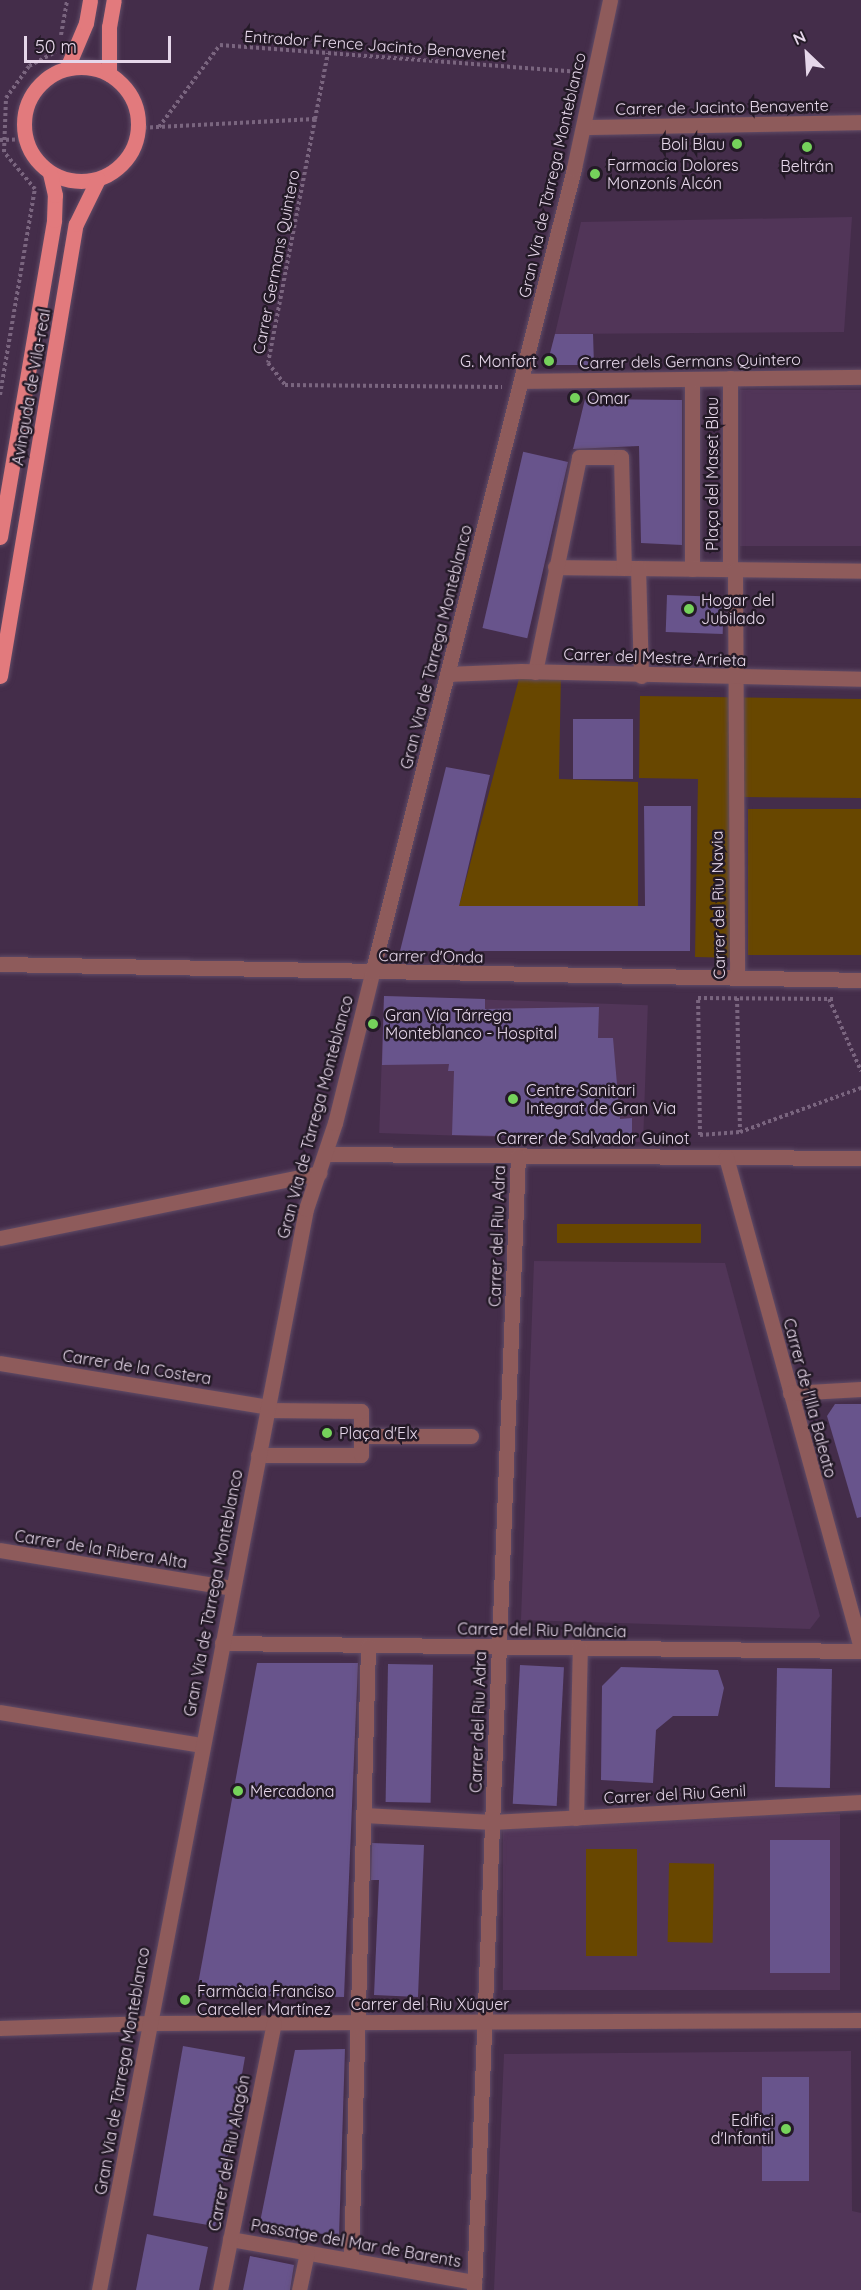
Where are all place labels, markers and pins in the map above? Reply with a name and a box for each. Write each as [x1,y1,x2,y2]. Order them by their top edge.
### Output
place label: Boli Blau [661,134,725,154]
marker: Boli Blau [730,137,744,151]
marker: Beltrán [800,140,814,154]
place label: Farmacia Dolores Monzonís Alcón [607,155,738,193]
place label: Beltrán [780,156,834,176]
marker: Farmacia Dolores Monzonís Alcón [588,167,602,181]
place label: G. Monfort [460,351,537,371]
marker: G. Monfort [542,354,556,368]
place label: Omar [587,388,630,408]
marker: Omar [568,391,582,405]
place label: Hogar del Jubilado [701,590,775,628]
marker: Hogar del Jubilado [682,602,696,616]
place label: Gran Vía Tárrega Monteblanco - Hospital [385,1005,557,1043]
marker: Gran Vía Tárrega Monteblanco - Hospital [366,1017,380,1031]
place label: Centre Sanitari Integrat de Gran Via [526,1080,676,1118]
marker: Centre Sanitari Integrat de Gran Via [504,1090,522,1108]
place label: Plaça d'Elx [339,1423,418,1443]
marker: Plaça d'Elx [320,1426,334,1440]
place label: Mercadona [250,1781,334,1801]
marker: Mercadona [231,1784,245,1798]
place label: Farmàcia Franciso Carceller Martínez [197,1981,334,2019]
marker: Farmàcia Franciso Carceller Martínez [178,1993,192,2007]
place label: Edifici d'Infantil [711,2110,774,2148]
marker: Edifici d'Infantil [779,2122,793,2136]

